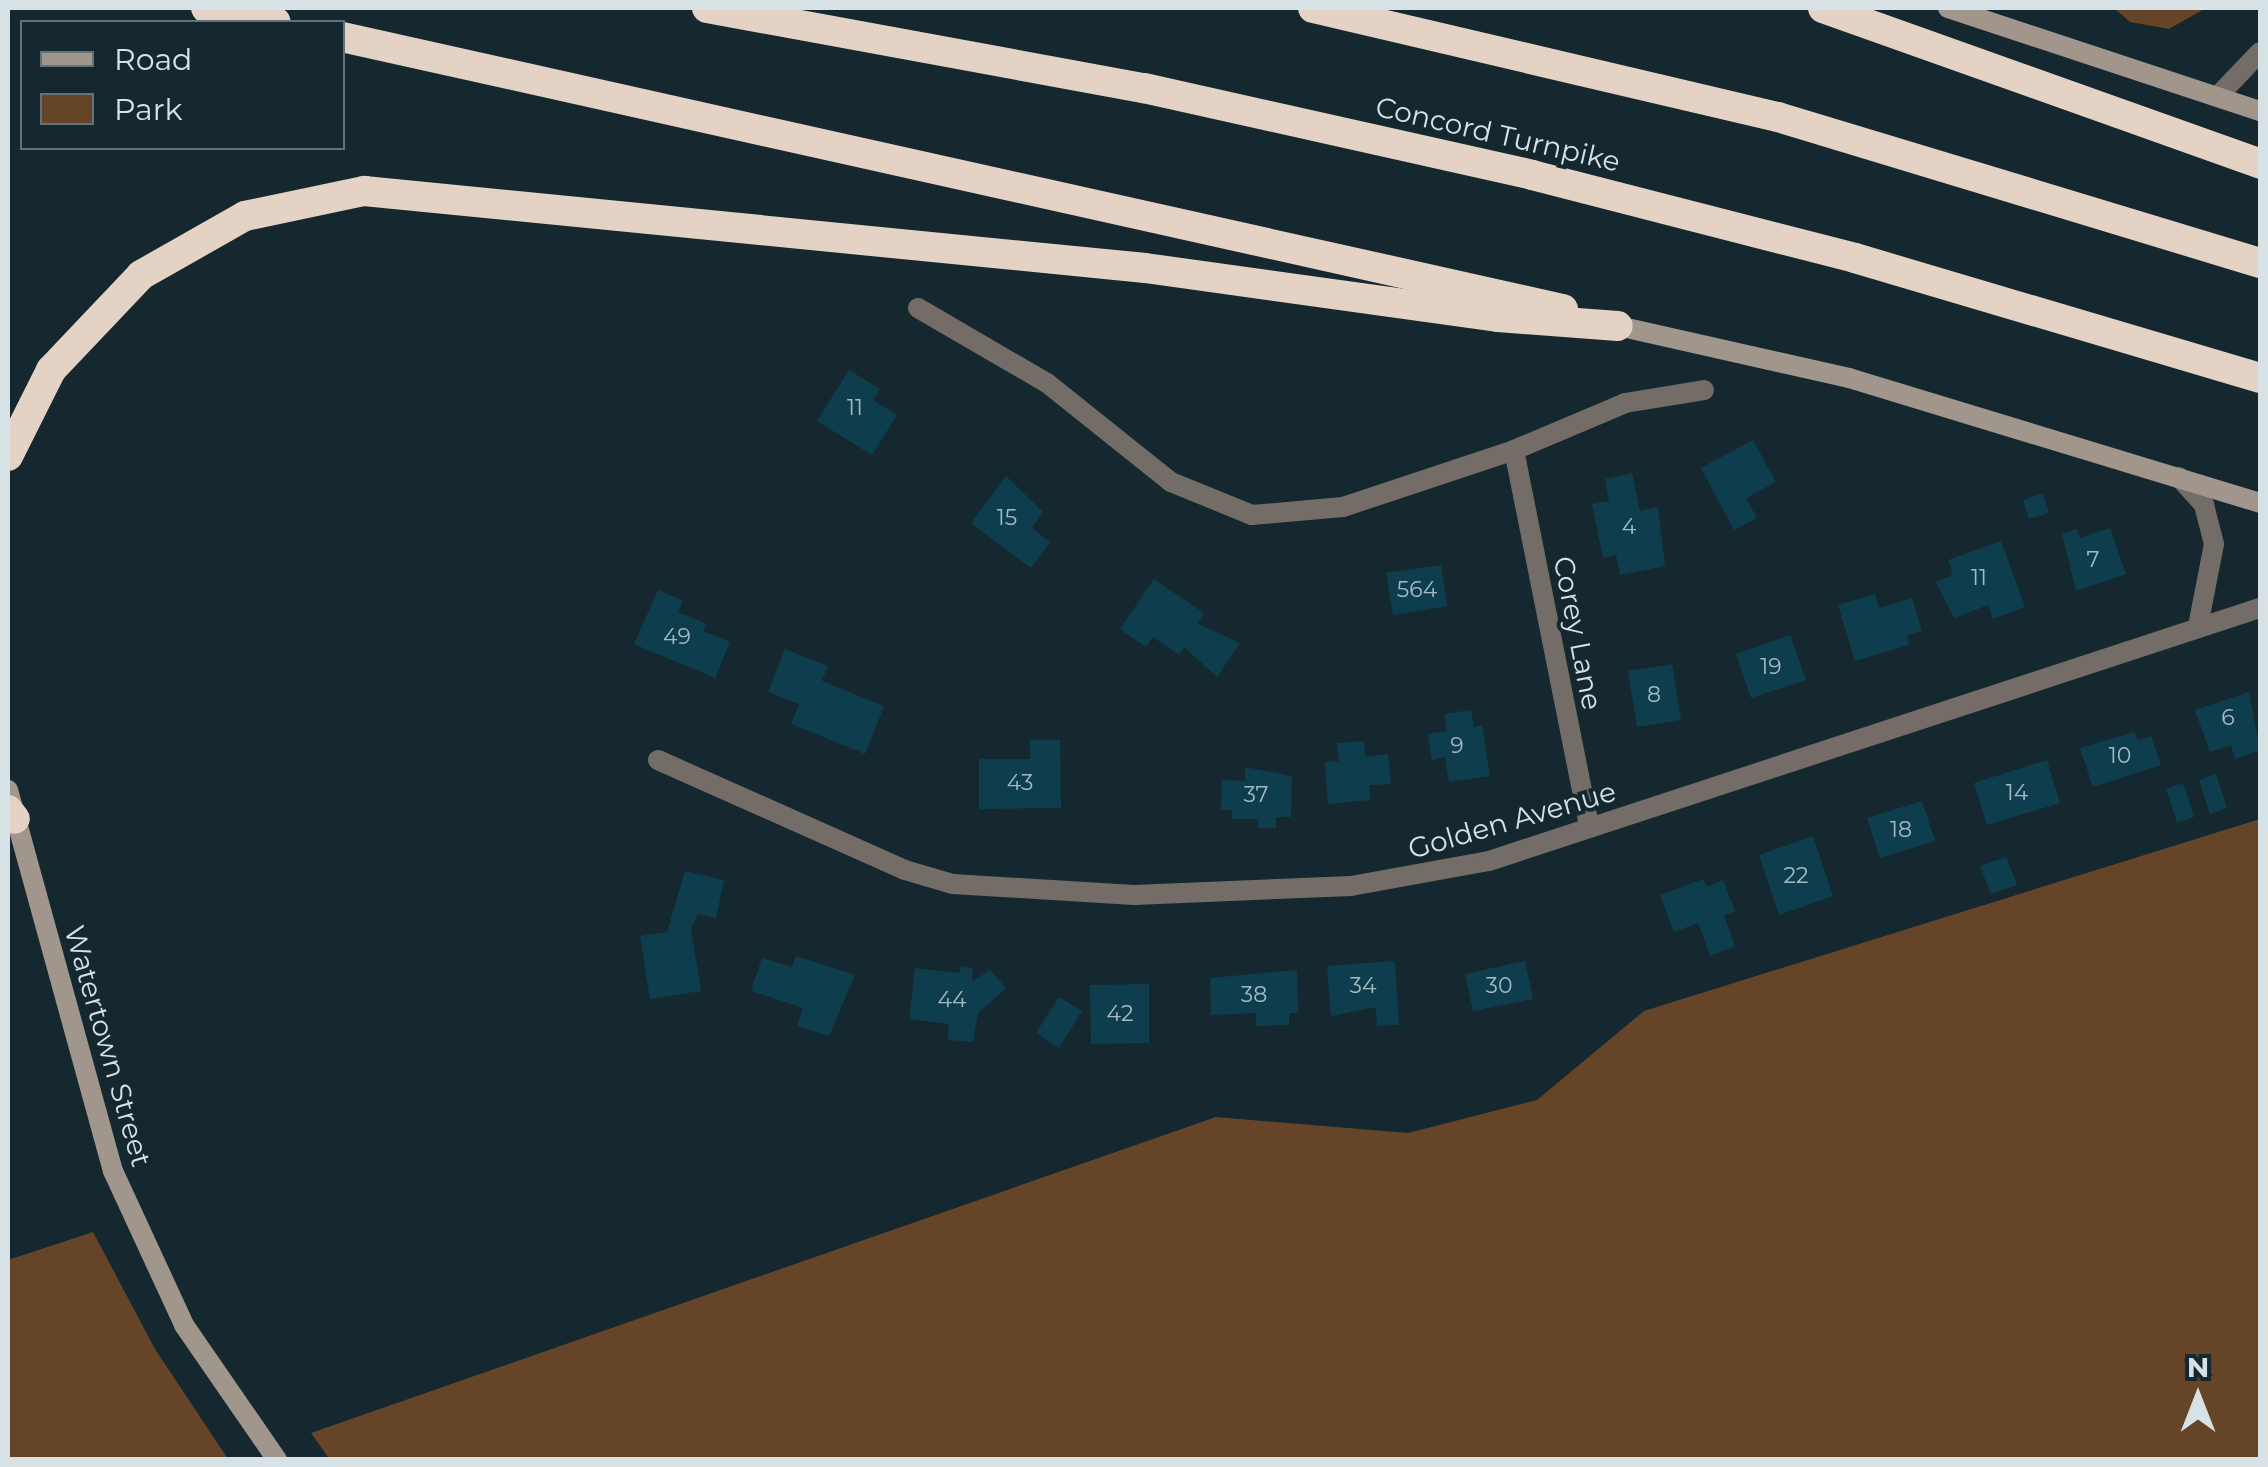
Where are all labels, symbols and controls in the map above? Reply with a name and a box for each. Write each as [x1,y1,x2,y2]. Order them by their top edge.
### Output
legend [20,20,345,150]
text: Road [114,41,192,78]
street label: Concord Turnpike [1372,90,1624,178]
text: Park [114,91,183,128]
house number: 11 [847,395,863,421]
house number: 15 [997,505,1017,531]
house number: 4 [1622,514,1636,540]
house number: 7 [2087,547,2099,573]
street label: Corey Lane [1547,553,1609,713]
house number: 11 [1971,565,1987,591]
house number: 564 [1397,577,1437,603]
house number: 49 [663,624,691,650]
house number: 19 [1760,654,1782,680]
house number: 8 [1647,682,1661,708]
house number: 6 [2221,705,2235,731]
house number: 9 [1450,733,1464,759]
house number: 10 [2109,743,2131,769]
house number: 43 [1007,770,1033,796]
street label: Golden Avenue [1404,774,1620,866]
house number: 14 [2006,780,2028,806]
house number: 37 [1243,782,1269,808]
house number: 18 [1890,817,1912,843]
house number: 22 [1784,863,1808,889]
street label: Watertown Street [58,922,158,1170]
house number: 34 [1350,973,1376,999]
house number: 30 [1486,973,1512,999]
house number: 38 [1241,982,1267,1008]
house number: 44 [937,987,967,1013]
house number: 42 [1107,1001,1133,1027]
north arrow [2148,1347,2248,1447]
text: N [2187,1350,2209,1384]

